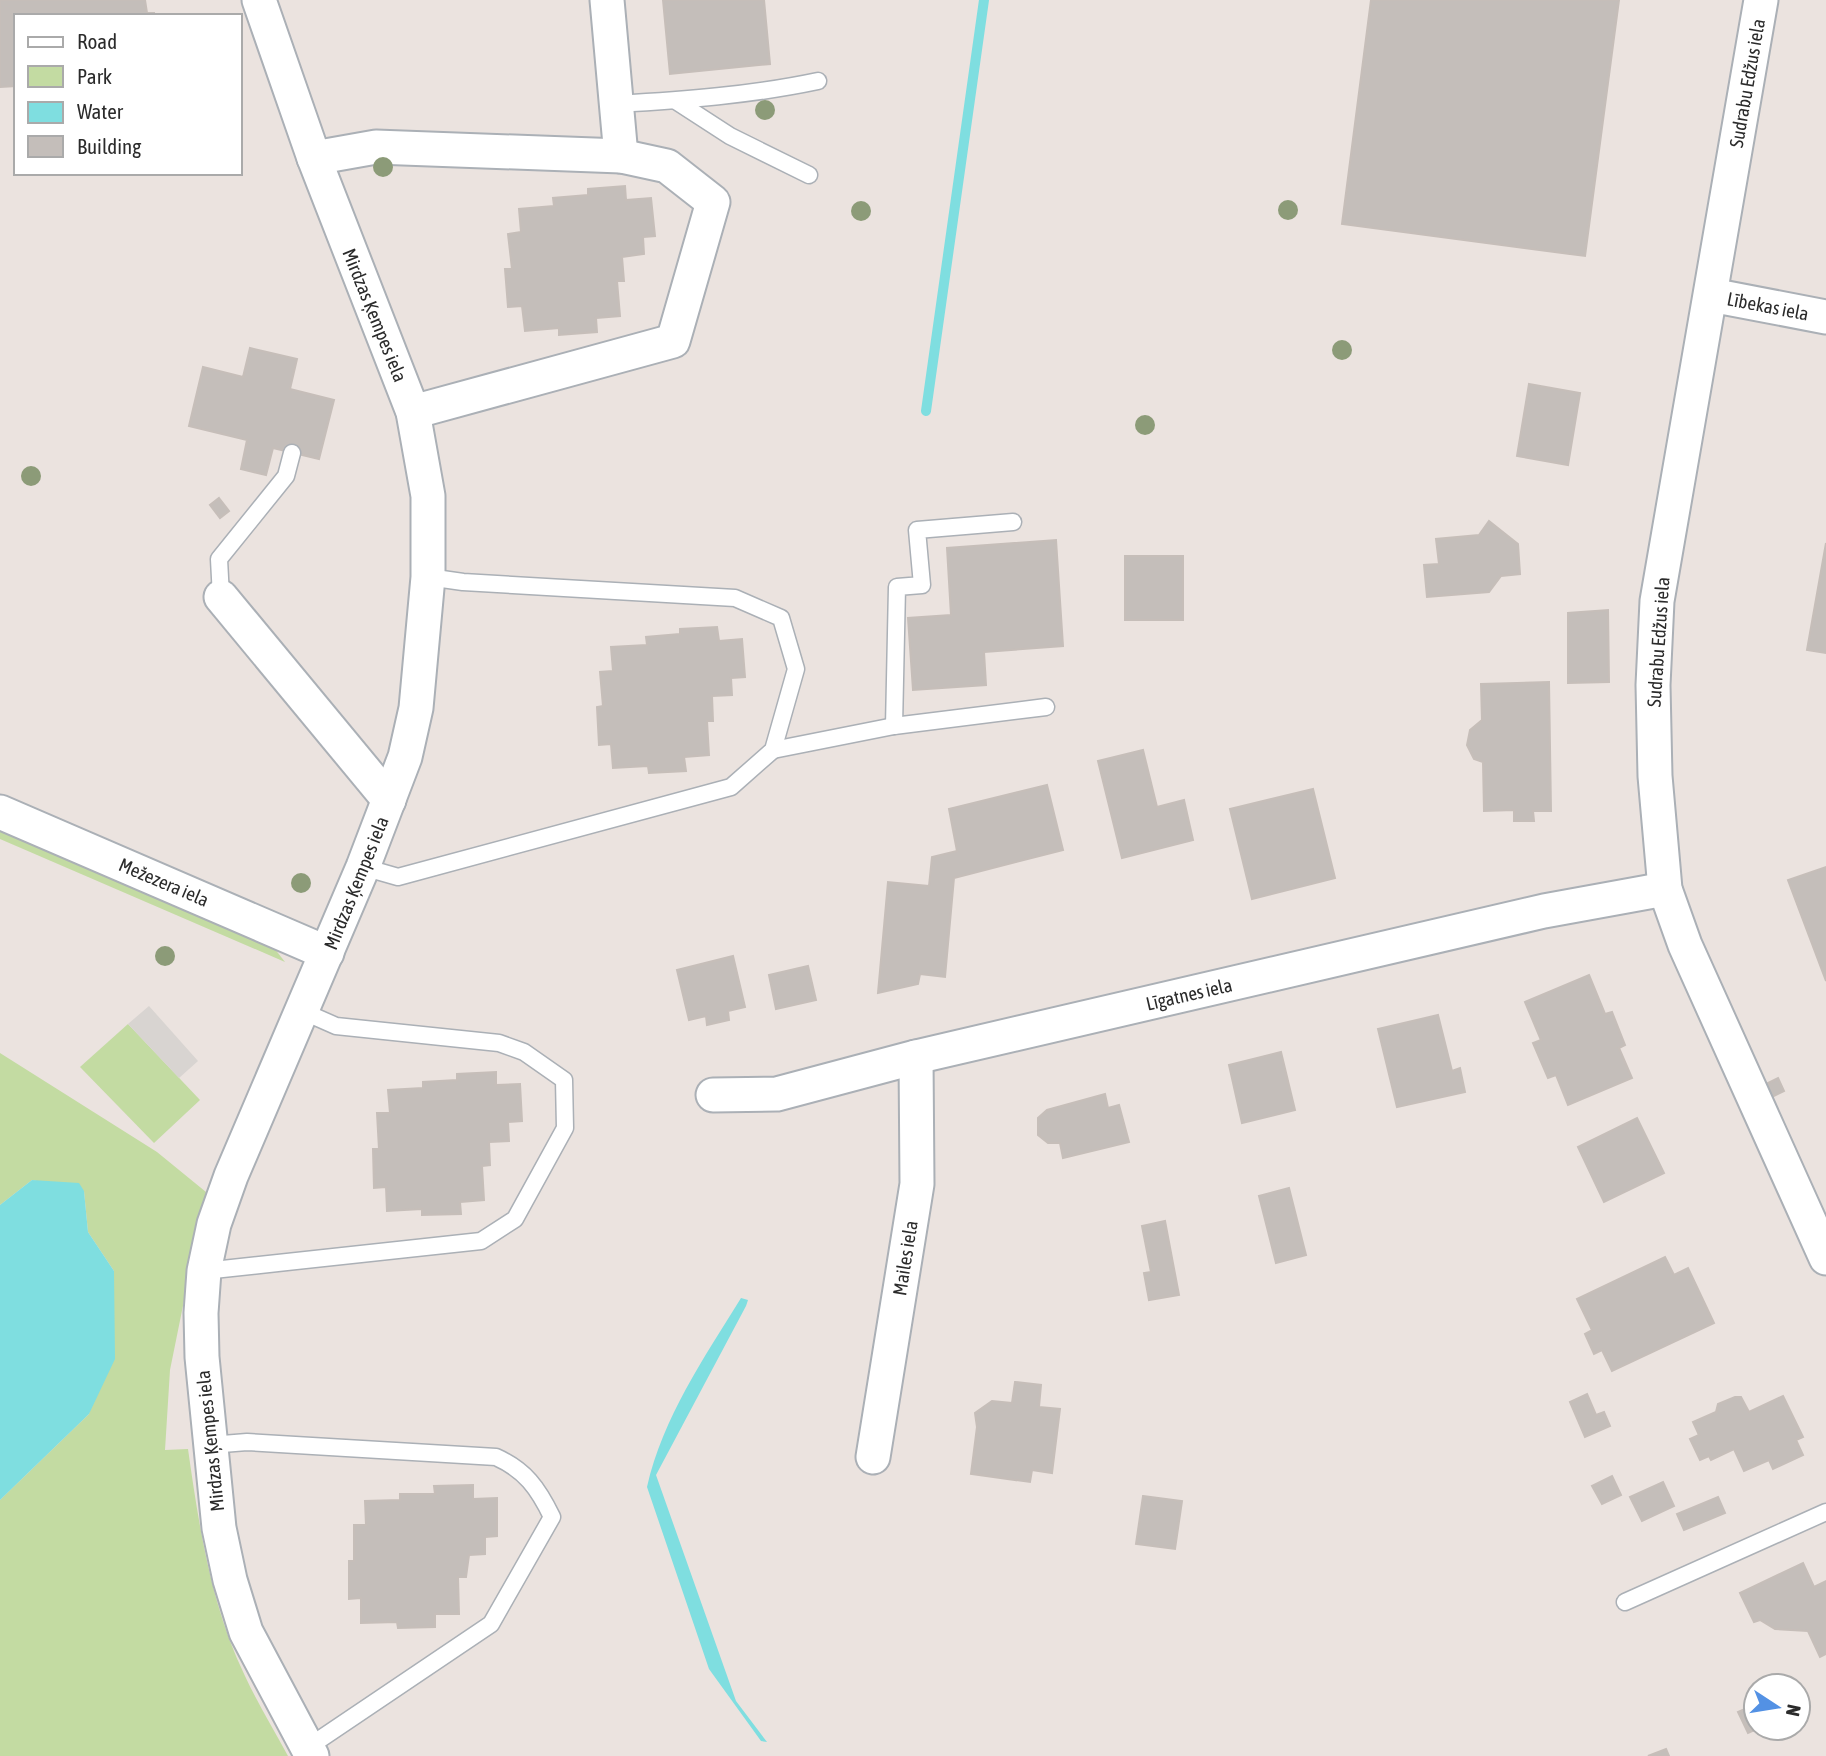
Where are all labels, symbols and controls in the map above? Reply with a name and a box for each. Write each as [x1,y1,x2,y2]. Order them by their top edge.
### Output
legend [14,14,242,175]
street label: Sudrabu Edžus iela [1725,17,1769,149]
text: Road [77,29,117,53]
text: Park [77,64,112,88]
text: Water [77,99,124,123]
text: Building [77,134,141,158]
street label: Mirdzas Ķempes iela [338,245,412,385]
street label: Lībekas iela [1725,287,1811,325]
street label: Sudrabu Edžus iela [1642,576,1674,708]
street label: Mirdzas Ķempes iela [319,813,393,953]
street label: Mežezera iela [116,853,212,911]
street label: Līgatnes iela [1144,973,1234,1015]
street label: Mailes iela [888,1219,922,1297]
street label: Mirdzas Ķempes iela [192,1369,228,1513]
north arrow [1742,1672,1812,1742]
text: N [1782,1703,1806,1718]

